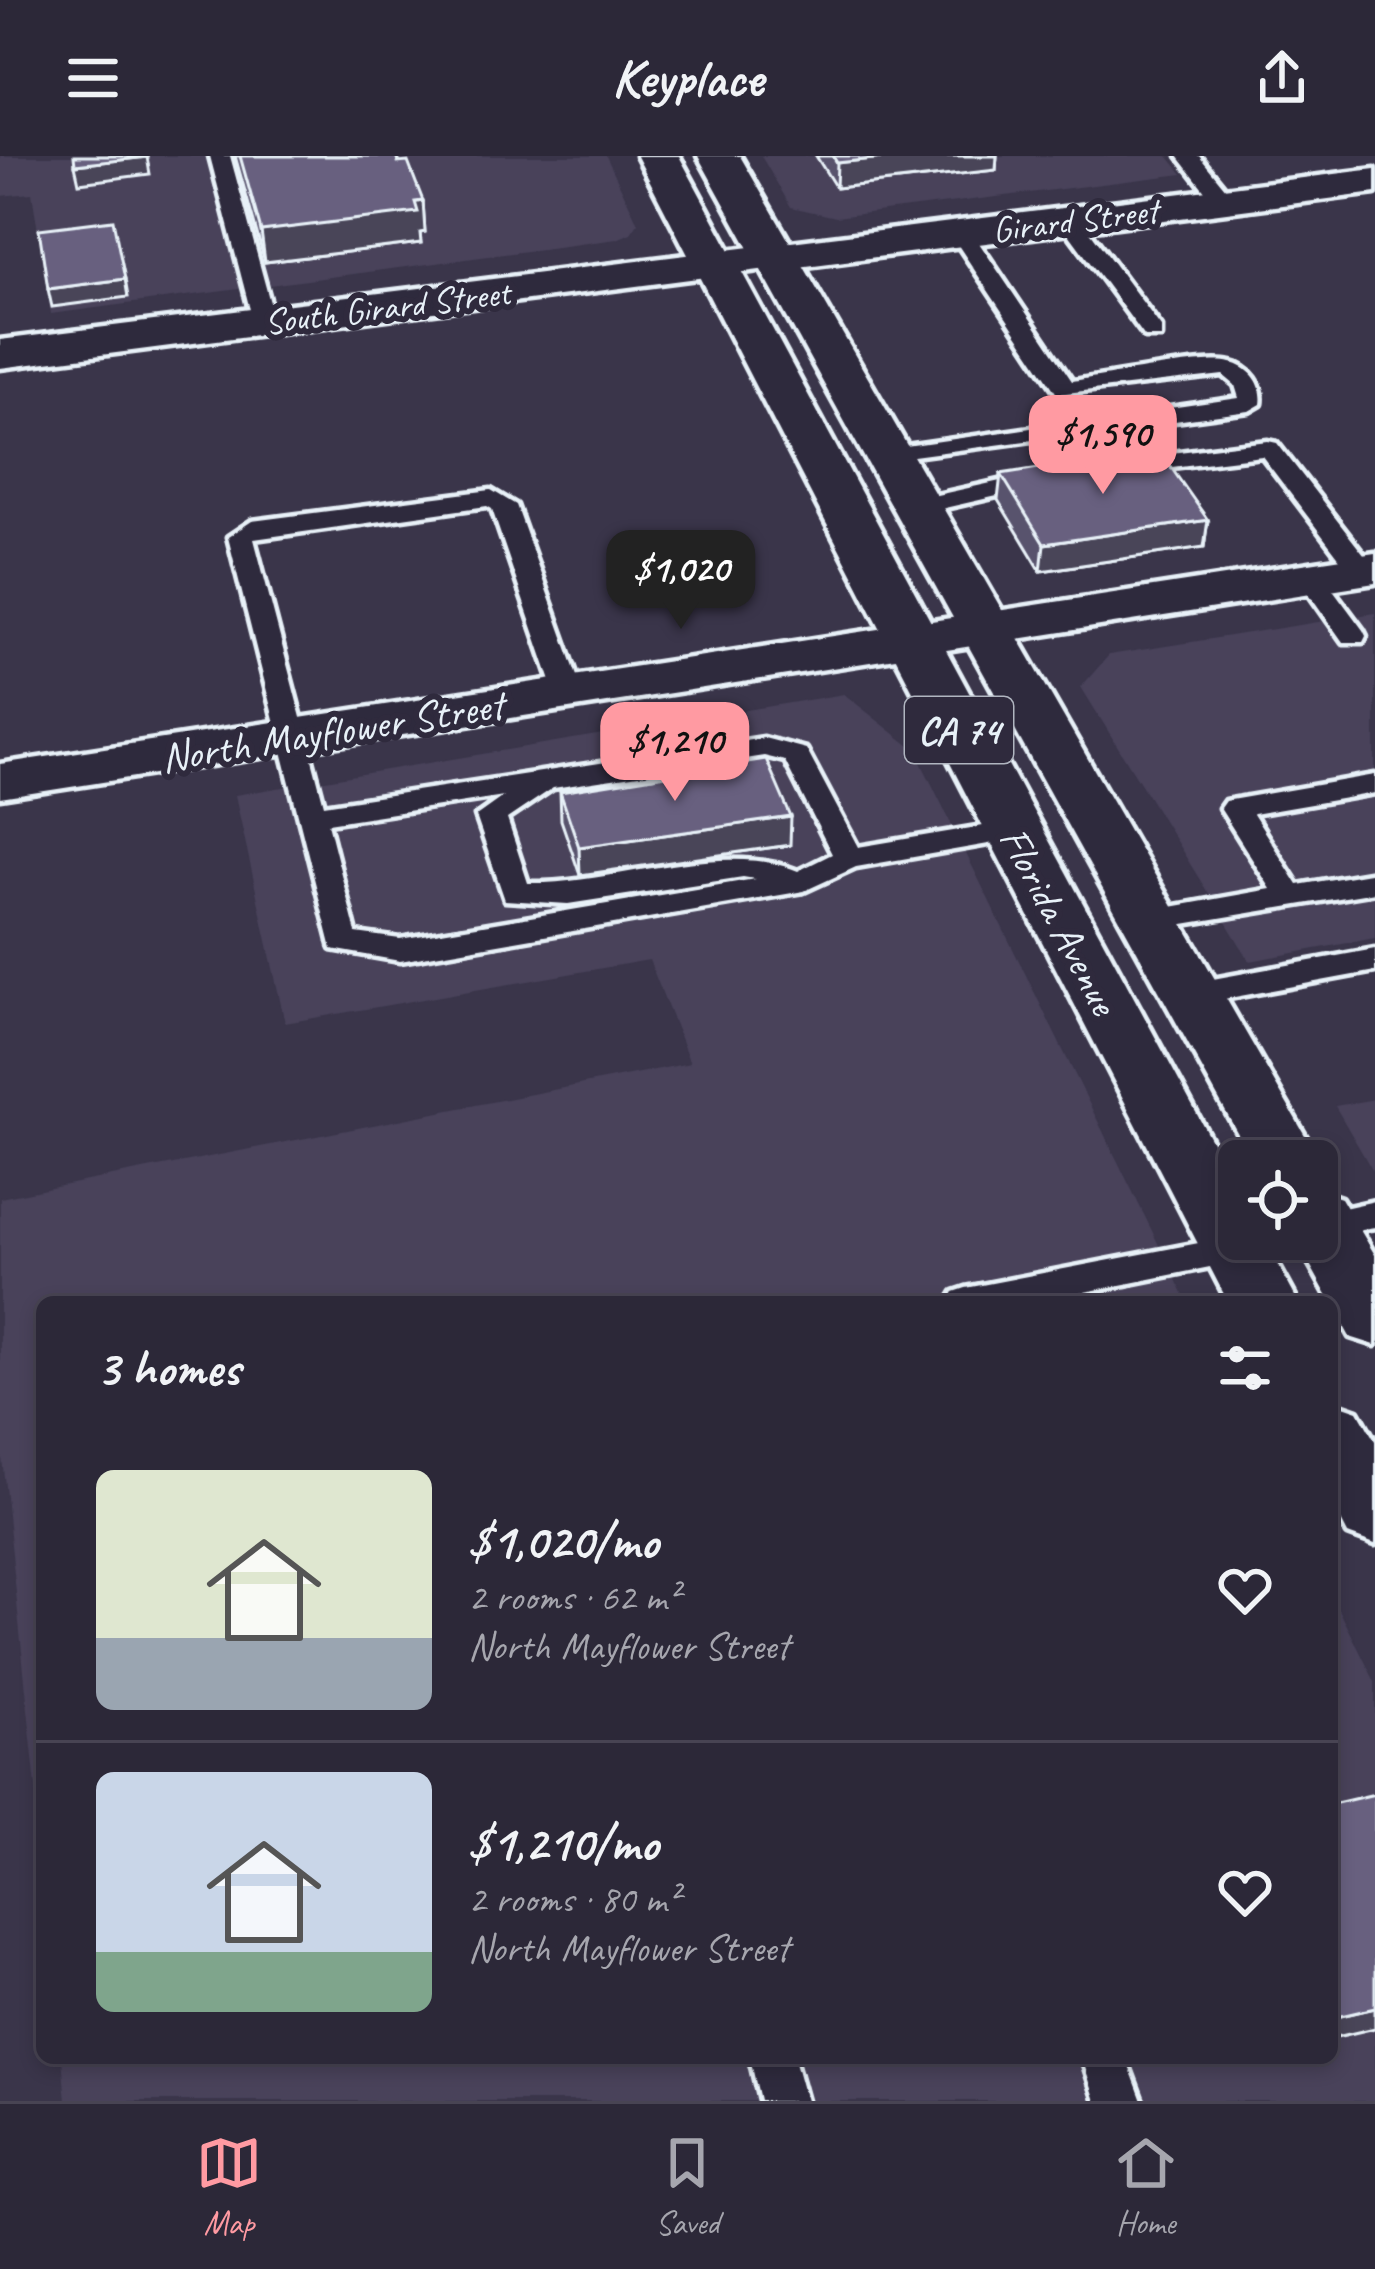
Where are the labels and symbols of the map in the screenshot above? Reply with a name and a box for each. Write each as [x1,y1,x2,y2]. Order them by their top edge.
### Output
street label: Girard Street [990,186,1165,253]
street label: South Girard Street [262,269,516,345]
pin: $1,590 [1005,395,1201,497]
pin: $1,020 [583,530,779,632]
street label: North Mayflower Street [157,677,512,785]
road number: CA 74 [905,697,1013,763]
pin: $1,210 [577,702,773,804]
street label: Florida Avenue [987,818,1131,1026]

